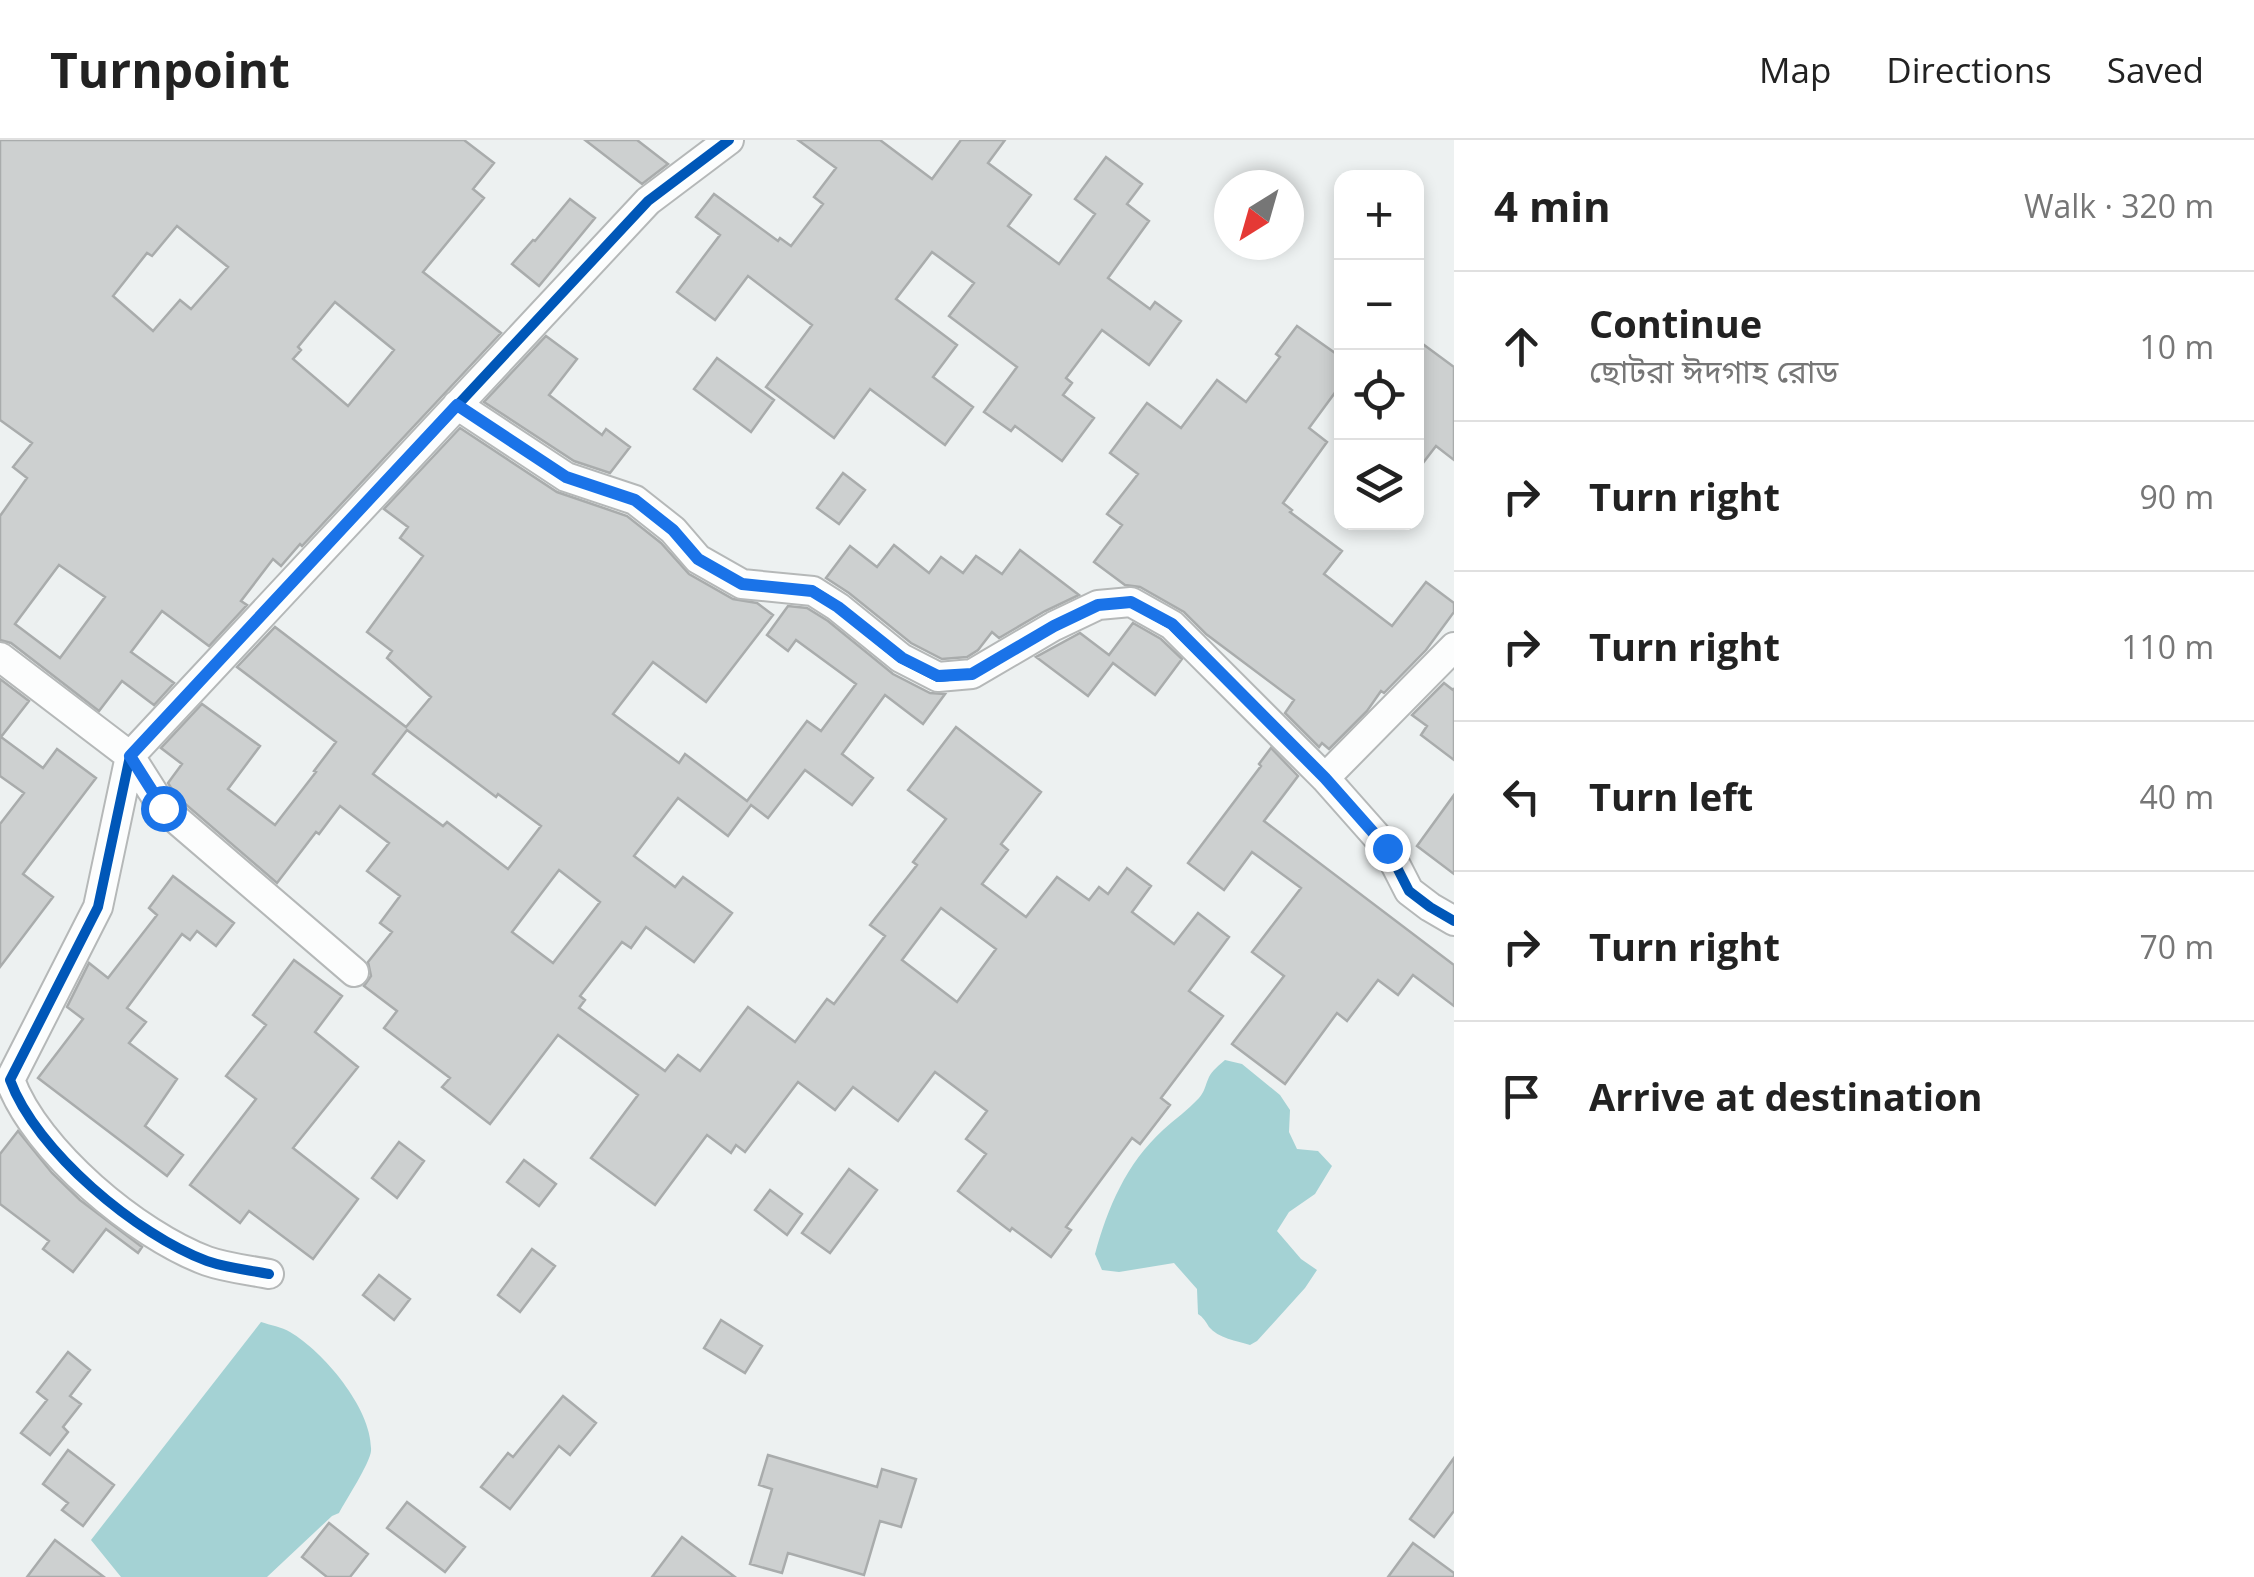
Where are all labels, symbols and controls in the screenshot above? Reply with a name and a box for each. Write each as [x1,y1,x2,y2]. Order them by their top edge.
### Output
text: Turnpoint [50,37,290,102]
text: Map [1759,46,1831,93]
text: Directions [1886,46,2052,93]
text: Saved [2107,46,2204,93]
north arrow [1214,170,1304,260]
map controls [1334,170,1424,530]
button: + [1334,170,1424,260]
text: 4 min [1494,177,1611,234]
text: Walk · 320 m [2024,184,2214,227]
button: − [1334,260,1424,350]
text: Continue [1589,297,1762,349]
icon: ahead [1494,319,1549,374]
text: 10 m [2139,325,2214,368]
text: ছোটরা ঈদগাহ রোড [1589,349,1838,392]
button: locate [1334,350,1424,440]
button: layers [1334,440,1424,530]
icon: right [1494,469,1549,524]
text: Turn right [1589,470,1780,522]
text: 90 m [2139,475,2214,518]
icon: right [1494,619,1549,674]
text: Turn right [1589,620,1780,672]
text: 110 m [2121,625,2214,668]
icon: left [1494,769,1549,824]
text: Turn left [1589,770,1753,822]
text: 40 m [2139,775,2214,818]
route start [141,786,187,832]
route end [1365,826,1411,872]
icon: right [1494,919,1549,974]
text: Turn right [1589,920,1780,972]
text: 70 m [2139,925,2214,968]
icon: arrive [1494,1069,1549,1124]
text: Arrive at destination [1589,1070,1983,1122]

